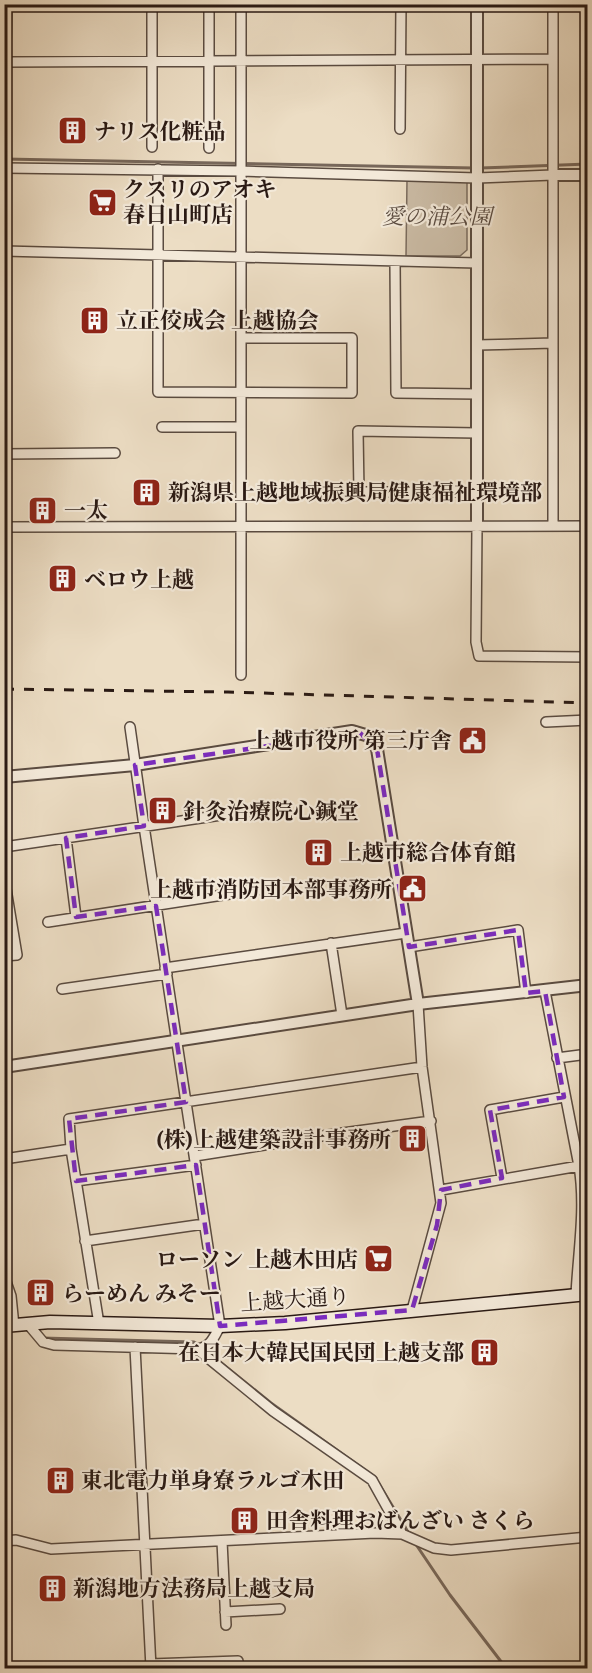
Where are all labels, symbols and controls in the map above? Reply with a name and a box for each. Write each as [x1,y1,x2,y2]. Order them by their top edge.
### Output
building icon: ナリス化粧品 [57,115,89,147]
place label: ナリス化粧品 [94,115,226,147]
place label: クスリのアオキ 春日山町店 [123,173,277,230]
supermarket icon: クスリのアオキ 春日山町店 [86,186,118,218]
park label: 愛の浦公園 [382,200,495,232]
building icon: 立正佼成会 上越協会 [79,304,111,336]
place label: 立正佼成会 上越協会 [116,304,319,336]
building icon: 新潟県上越地域振興局健康福祉環境部 [131,476,163,508]
place label: 新潟県上越地域振興局健康福祉環境部 [168,476,542,508]
building icon: 一太 [27,494,59,526]
place label: 一太 [64,494,108,526]
building icon: ベロウ上越 [47,563,79,595]
place label: ベロウ上越 [84,563,194,595]
place label: 上越市役所 第三庁舎 [249,724,452,756]
public building icon: 上越市役所 第三庁舎 [457,724,489,756]
building icon: 針灸治療院心鍼堂 [146,795,178,827]
place label: 針灸治療院心鍼堂 [183,795,359,827]
building icon: 上越市総合体育館 [303,836,335,868]
place label: 上越市総合体育館 [340,836,516,868]
place label: 上越市消防団本部事務所 [150,873,392,905]
public building icon: 上越市消防団本部事務所 [397,873,429,905]
place label: (株)上越建築設計事務所 [156,1123,391,1155]
building icon: (株)上越建築設計事務所 [396,1123,428,1155]
place label: ローソン 上越木田店 [156,1243,358,1275]
supermarket icon: ローソン 上越木田店 [363,1243,395,1275]
building icon: らーめん みそー [25,1277,57,1309]
place label: らーめん みそー [62,1277,221,1309]
street label: 上越大通り [239,1279,351,1319]
place label: 在日本大韓民国民団上越支部 [178,1336,464,1368]
building icon: 在日本大韓民国民団上越支部 [469,1336,501,1368]
building icon: 東北電力単身寮ラルゴ木田 [44,1464,76,1496]
place label: 東北電力単身寮ラルゴ木田 [81,1464,344,1496]
building icon: 田舎料理おばんざい さくら [229,1504,261,1536]
place label: 田舎料理おばんざい さくら [266,1504,535,1536]
building icon: 新潟地方法務局上越支局 [36,1572,68,1604]
place label: 新潟地方法務局上越支局 [73,1572,315,1604]

